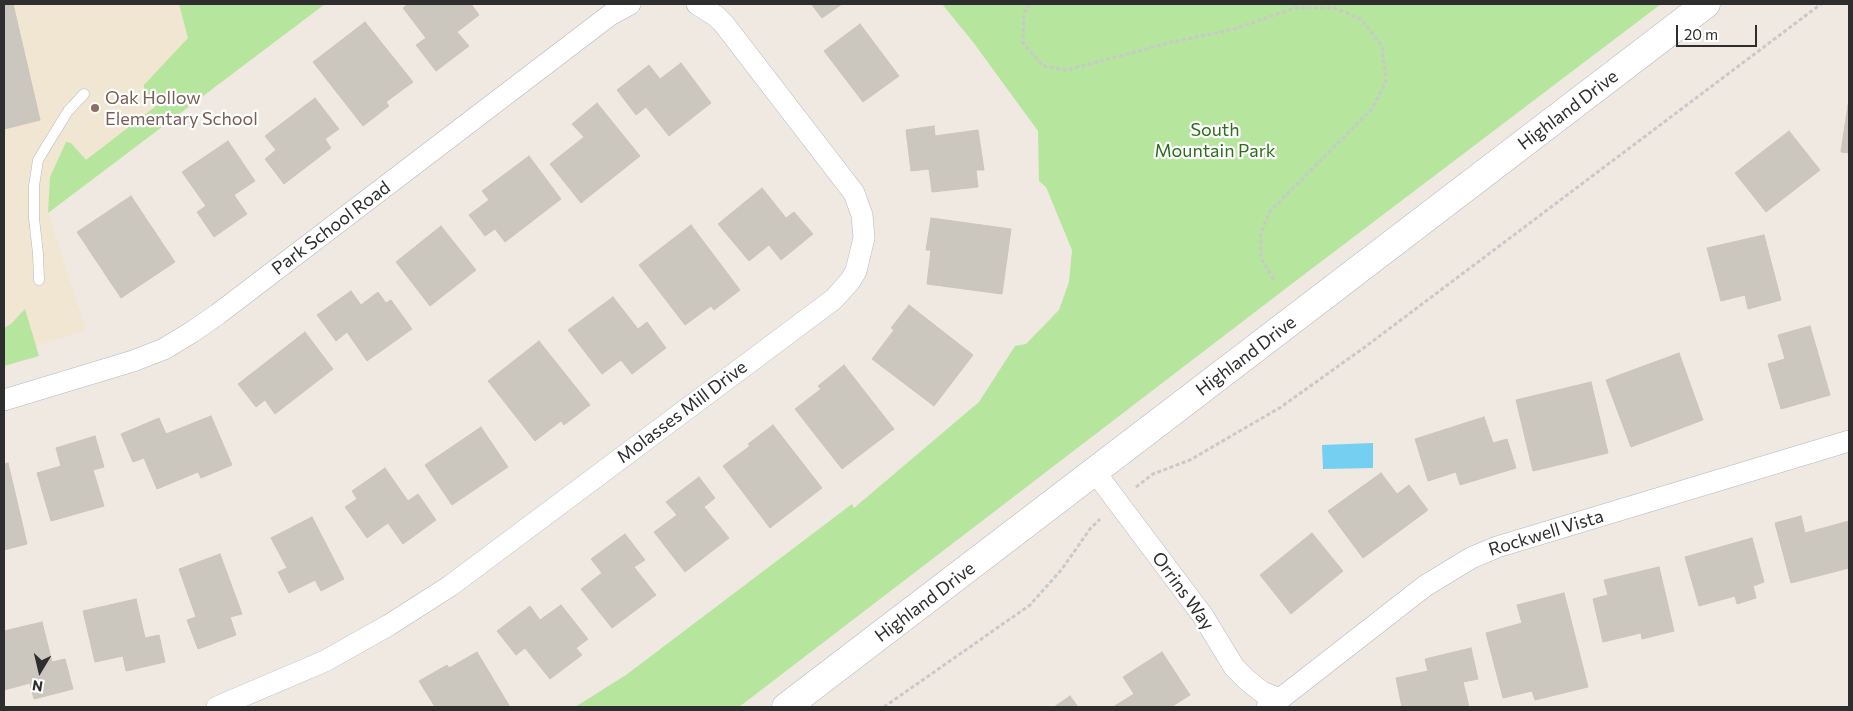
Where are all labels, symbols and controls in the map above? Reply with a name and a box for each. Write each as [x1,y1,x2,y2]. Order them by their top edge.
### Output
scale bar [1678,15,1759,47]
text: 20 m [1684,25,1718,43]
street label: Highland Drive [1514,65,1622,155]
place label: Oak Hollow Elementary School [105,87,258,130]
marker: Oak Hollow Elementary School [89,102,101,114]
park label: South Mountain Park [1154,119,1276,162]
street label: Park School Road [268,177,394,279]
street label: Highland Drive [1192,311,1300,401]
street label: Molasses Mill Drive [613,356,751,468]
street label: Rockwell Vista [1486,505,1606,561]
street label: Orrins Way [1147,548,1219,634]
street label: Highland Drive [871,557,979,647]
north arrow [15,646,65,696]
text: N [31,677,44,696]

